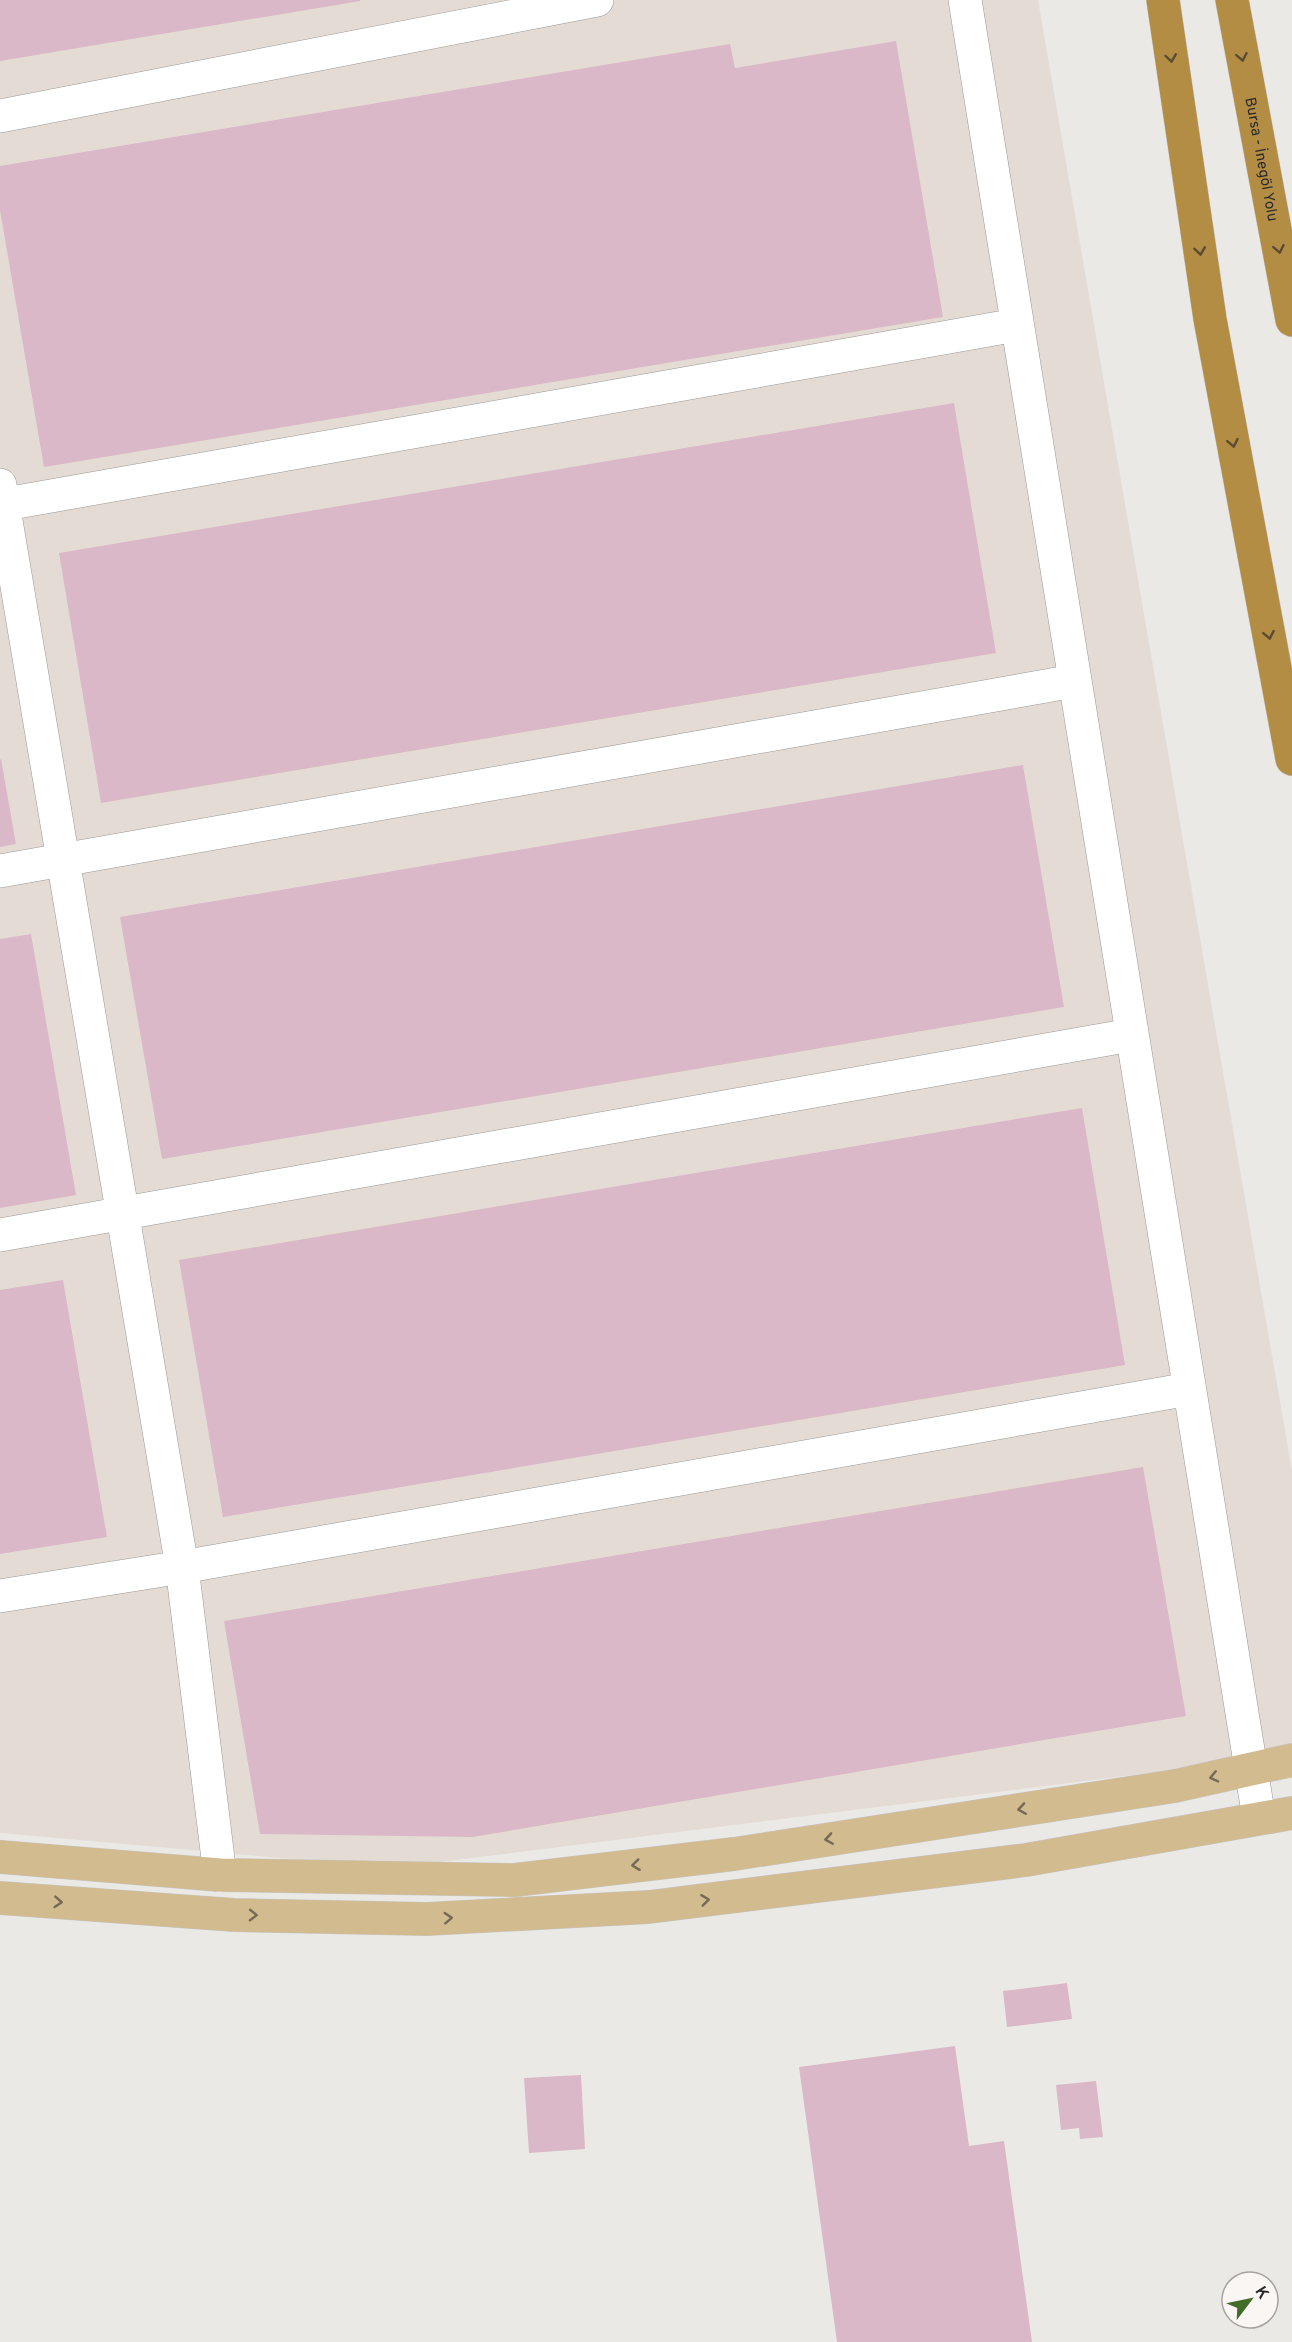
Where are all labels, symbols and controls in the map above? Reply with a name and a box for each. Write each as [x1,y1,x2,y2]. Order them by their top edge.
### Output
one-way arrow [1165,53,1177,62]
one-way arrow [1236,53,1248,62]
street label: Bursa - İnegöl Yolu [1239,96,1281,223]
one-way arrow [1272,244,1285,254]
one-way arrow [1193,246,1205,255]
one-way arrow [1226,438,1239,448]
one-way arrow [1262,629,1275,639]
one-way arrow [1210,1769,1220,1782]
one-way arrow [1018,1803,1027,1815]
one-way arrow [825,1832,835,1845]
one-way arrow [632,1859,641,1871]
one-way arrow [701,1895,710,1907]
one-way arrow [54,1896,63,1909]
one-way arrow [248,1909,257,1921]
one-way arrow [443,1912,452,1925]
north arrow [1220,2270,1280,2330]
text: K [1250,2283,1273,2303]

